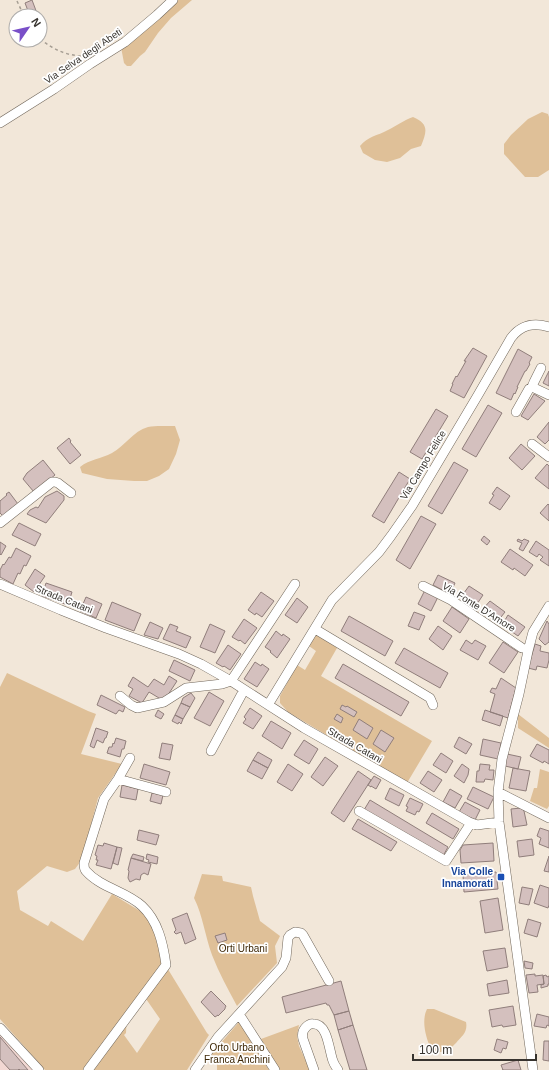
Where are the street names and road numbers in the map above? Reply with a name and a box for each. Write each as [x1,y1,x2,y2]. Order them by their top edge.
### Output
street label: Via Selva degli Abeti [42,26,124,86]
street label: Via Campo Felice [398,428,448,502]
street label: Via Fonte D'Amore [440,580,518,634]
street label: Strada Catani [34,582,94,616]
street label: Strada Catani [326,725,384,765]

